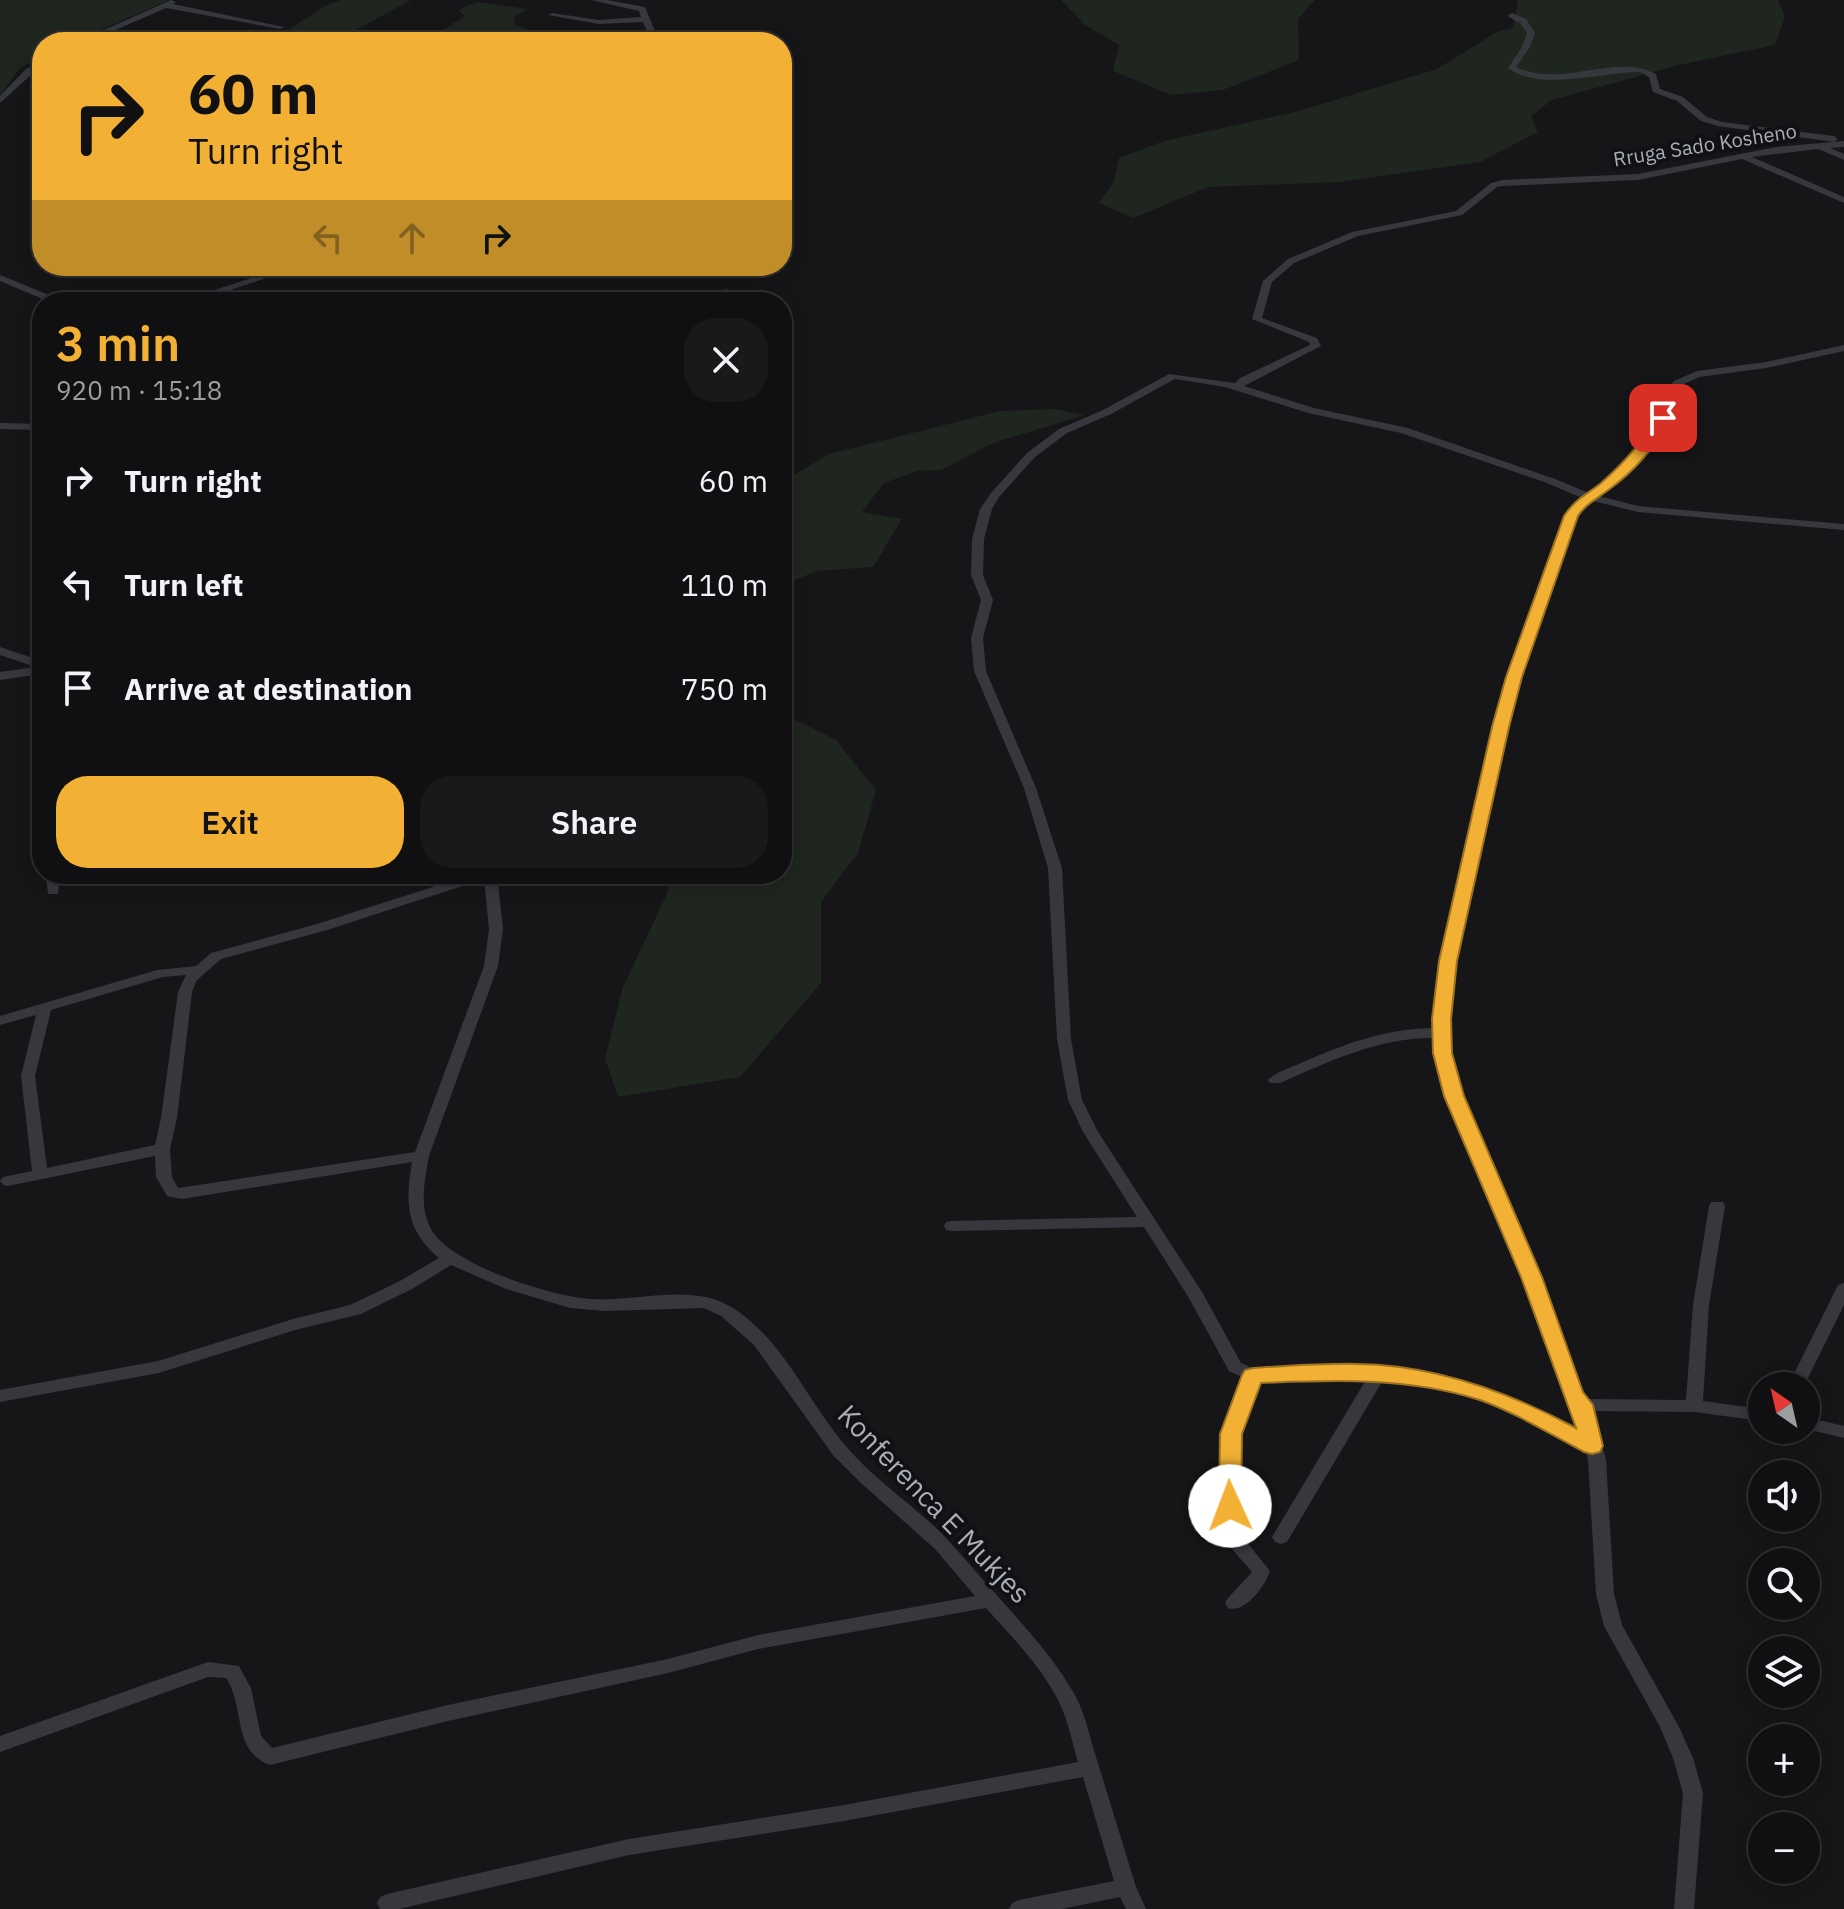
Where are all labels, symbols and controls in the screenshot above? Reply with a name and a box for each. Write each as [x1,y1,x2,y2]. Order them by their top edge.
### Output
text: 60 m [188,57,318,129]
icon: right [56,64,160,168]
street label: Rruga Sado Kosheno [1611,117,1799,172]
text: Turn right [188,127,344,174]
icon: left [306,216,350,260]
icon: ahead [390,216,434,260]
icon: right [474,216,518,260]
text: 3 min [56,312,180,374]
button: close [684,318,768,402]
text: 920 m · 15:18 [56,373,222,407]
pin [1629,384,1697,452]
icon: arrive [1641,396,1685,440]
icon: right [56,458,100,502]
text: Turn right [124,461,262,500]
text: 60 m [699,461,768,500]
icon: left [56,562,100,606]
text: Turn left [124,565,243,604]
text: 110 m [681,565,768,604]
icon: arrive [56,666,100,710]
text: Arrive at destination [124,669,412,708]
text: 750 m [681,669,768,708]
button: Exit [56,776,404,868]
button: Share [420,776,768,868]
north arrow [1748,1372,1820,1444]
map controls [1748,1372,1820,1884]
street label: Konferenca E Mukjes [830,1396,1039,1611]
button: sound [1748,1460,1820,1532]
position arrow [1188,1464,1272,1548]
button: search [1748,1548,1820,1620]
button: layers [1748,1636,1820,1708]
button: + [1748,1724,1820,1796]
button: − [1748,1812,1820,1884]

